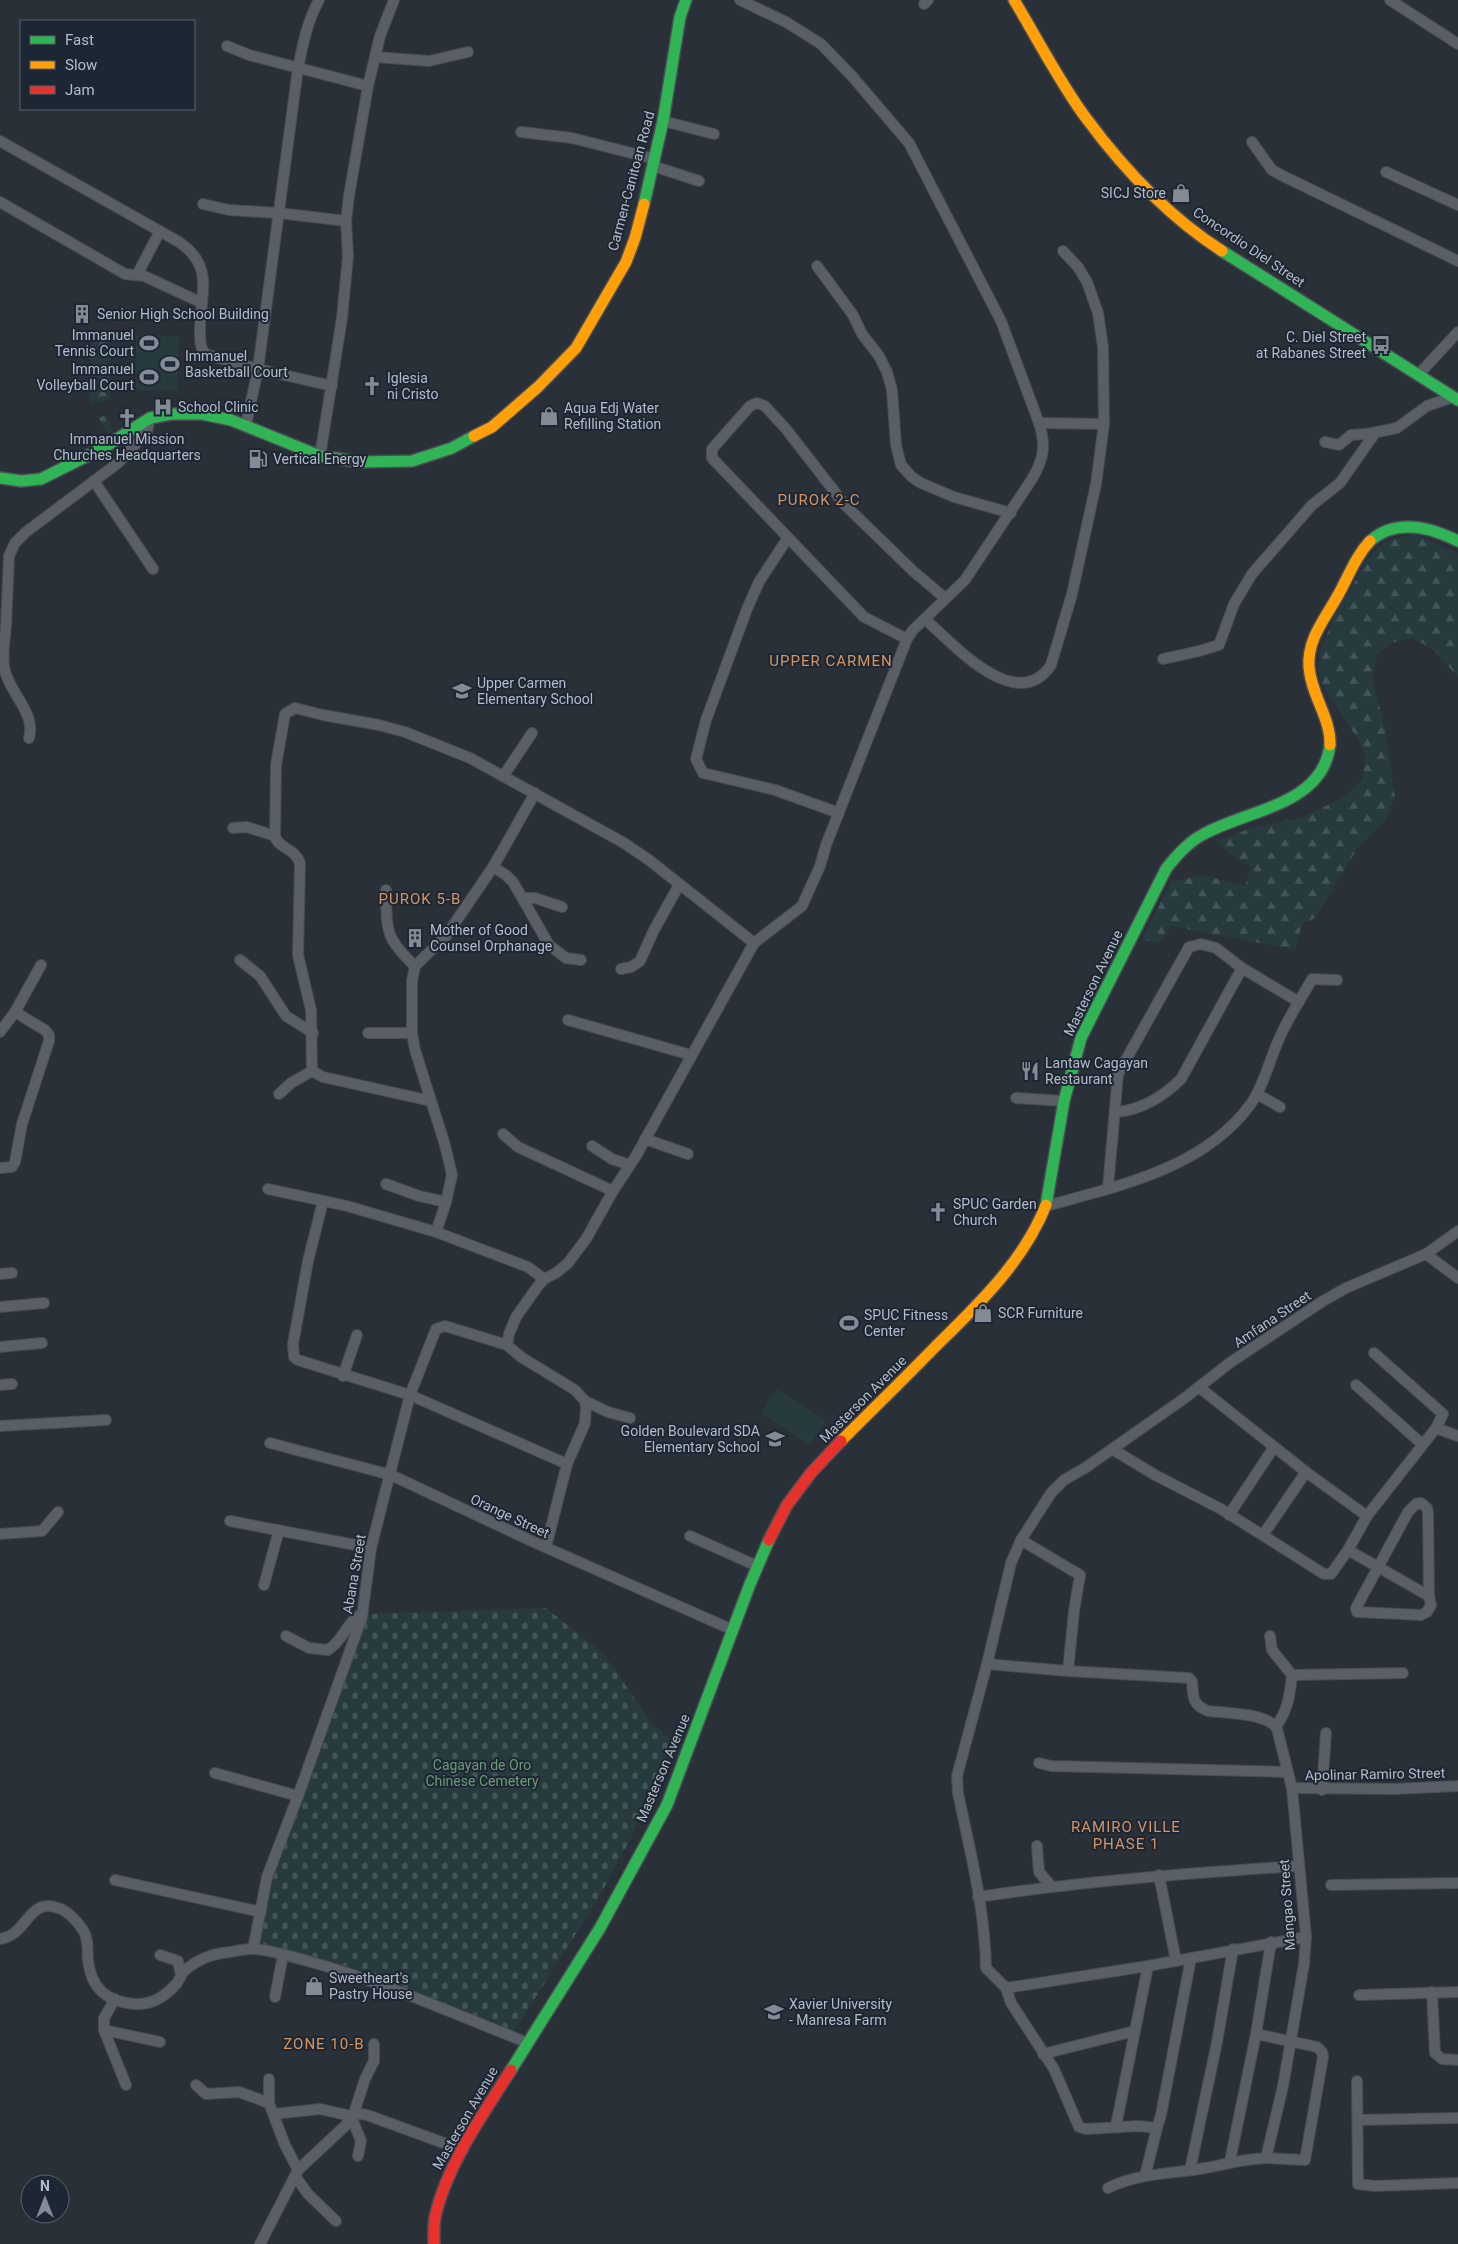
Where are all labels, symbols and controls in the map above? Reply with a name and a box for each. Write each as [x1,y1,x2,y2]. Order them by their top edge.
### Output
legend [20,20,195,110]
text: Fast [65,31,94,49]
text: Slow [65,56,97,74]
text: Jam [65,81,95,99]
street label: Carmen-Canitoan Road [605,109,657,253]
shop icon: SICJ Store [1170,182,1192,204]
place label: SICJ Store [1101,185,1166,201]
street label: Concordio Diel Street [1190,204,1308,291]
building icon: Senior High School Building [71,303,93,325]
place label: Senior High School Building [97,306,269,322]
place label: Immanuel Tennis Court [55,327,134,359]
place label: C. Diel Street at Rabanes Street [1256,329,1366,361]
sports icon: Immanuel Tennis Court [138,332,160,354]
bus stop icon: C. Diel Street at Rabanes Street [1370,334,1392,356]
place label: Immanuel Basketball Court [185,348,288,380]
sports icon: Immanuel Basketball Court [159,353,181,375]
place label: Immanuel Volleyball Court [36,361,134,393]
sports icon: Immanuel Volleyball Court [138,366,160,388]
place label: Iglesia ni Cristo [387,370,439,402]
church icon: Iglesia ni Cristo [361,375,383,397]
hospital icon: School Clinic [152,396,174,418]
place label: School Clinic [178,399,259,415]
place label: Aqua Edj Water Refilling Station [564,400,661,432]
shop icon: Aqua Edj Water Refilling Station [538,405,560,427]
church icon: Immanuel Mission Churches Headquarters [116,407,138,429]
place label: Immanuel Mission Churches Headquarters [53,431,201,463]
fuel station icon: Vertical Energy [247,448,269,470]
place label: Vertical Energy [273,451,367,467]
district label: PUROK 2-C [777,491,861,509]
district label: UPPER CARMEN [769,652,893,670]
place label: Upper Carmen Elementary School [477,675,593,707]
school or university icon: Upper Carmen Elementary School [451,680,473,702]
district label: PUROK 5-B [379,890,461,908]
place label: Mother of Good Counsel Orphanage [430,922,552,954]
building icon: Mother of Good Counsel Orphanage [404,927,426,949]
street label: Masterson Avenue [1060,927,1126,1039]
place label: Lantaw Cagayan Restaurant [1045,1055,1148,1087]
restaurant icon: Lantaw Cagayan Restaurant [1019,1060,1041,1082]
place label: SPUC Garden Church [953,1196,1037,1228]
church icon: SPUC Garden Church [927,1201,949,1223]
street label: Amfana Street [1230,1287,1314,1351]
shop icon: SCR Furniture [972,1302,994,1324]
place label: SCR Furniture [998,1305,1083,1321]
place label: SPUC Fitness Center [864,1307,948,1339]
sports icon: SPUC Fitness Center [838,1312,860,1334]
street label: Masterson Avenue [816,1352,910,1446]
place label: Golden Boulevard SDA Elementary School [621,1423,760,1455]
school or university icon: Golden Boulevard SDA Elementary School [764,1428,786,1450]
street label: Orange Street [468,1491,552,1541]
street label: Abana Street [339,1533,369,1615]
street label: Masterson Avenue [633,1711,693,1825]
park label: Cagayan de Oro Chinese Cemetery [425,1757,539,1789]
street label: Apolinar Ramiro Street [1305,1765,1446,1783]
district label: RAMIRO VILLE PHASE 1 [1071,1818,1181,1853]
street label: Mangao Street [1276,1858,1298,1951]
place label: Sweetheart's Pastry House [329,1970,412,2002]
shop icon: Sweetheart's Pastry House [303,1975,325,1997]
place label: Xavier University - Manresa Farm [789,1996,892,2028]
school or university icon: Xavier University - Manresa Farm [763,2001,785,2023]
district label: ZONE 10-B [283,2035,365,2053]
street label: Masterson Avenue [429,2064,501,2172]
north arrow [20,2174,70,2224]
text: N [40,2178,50,2194]

